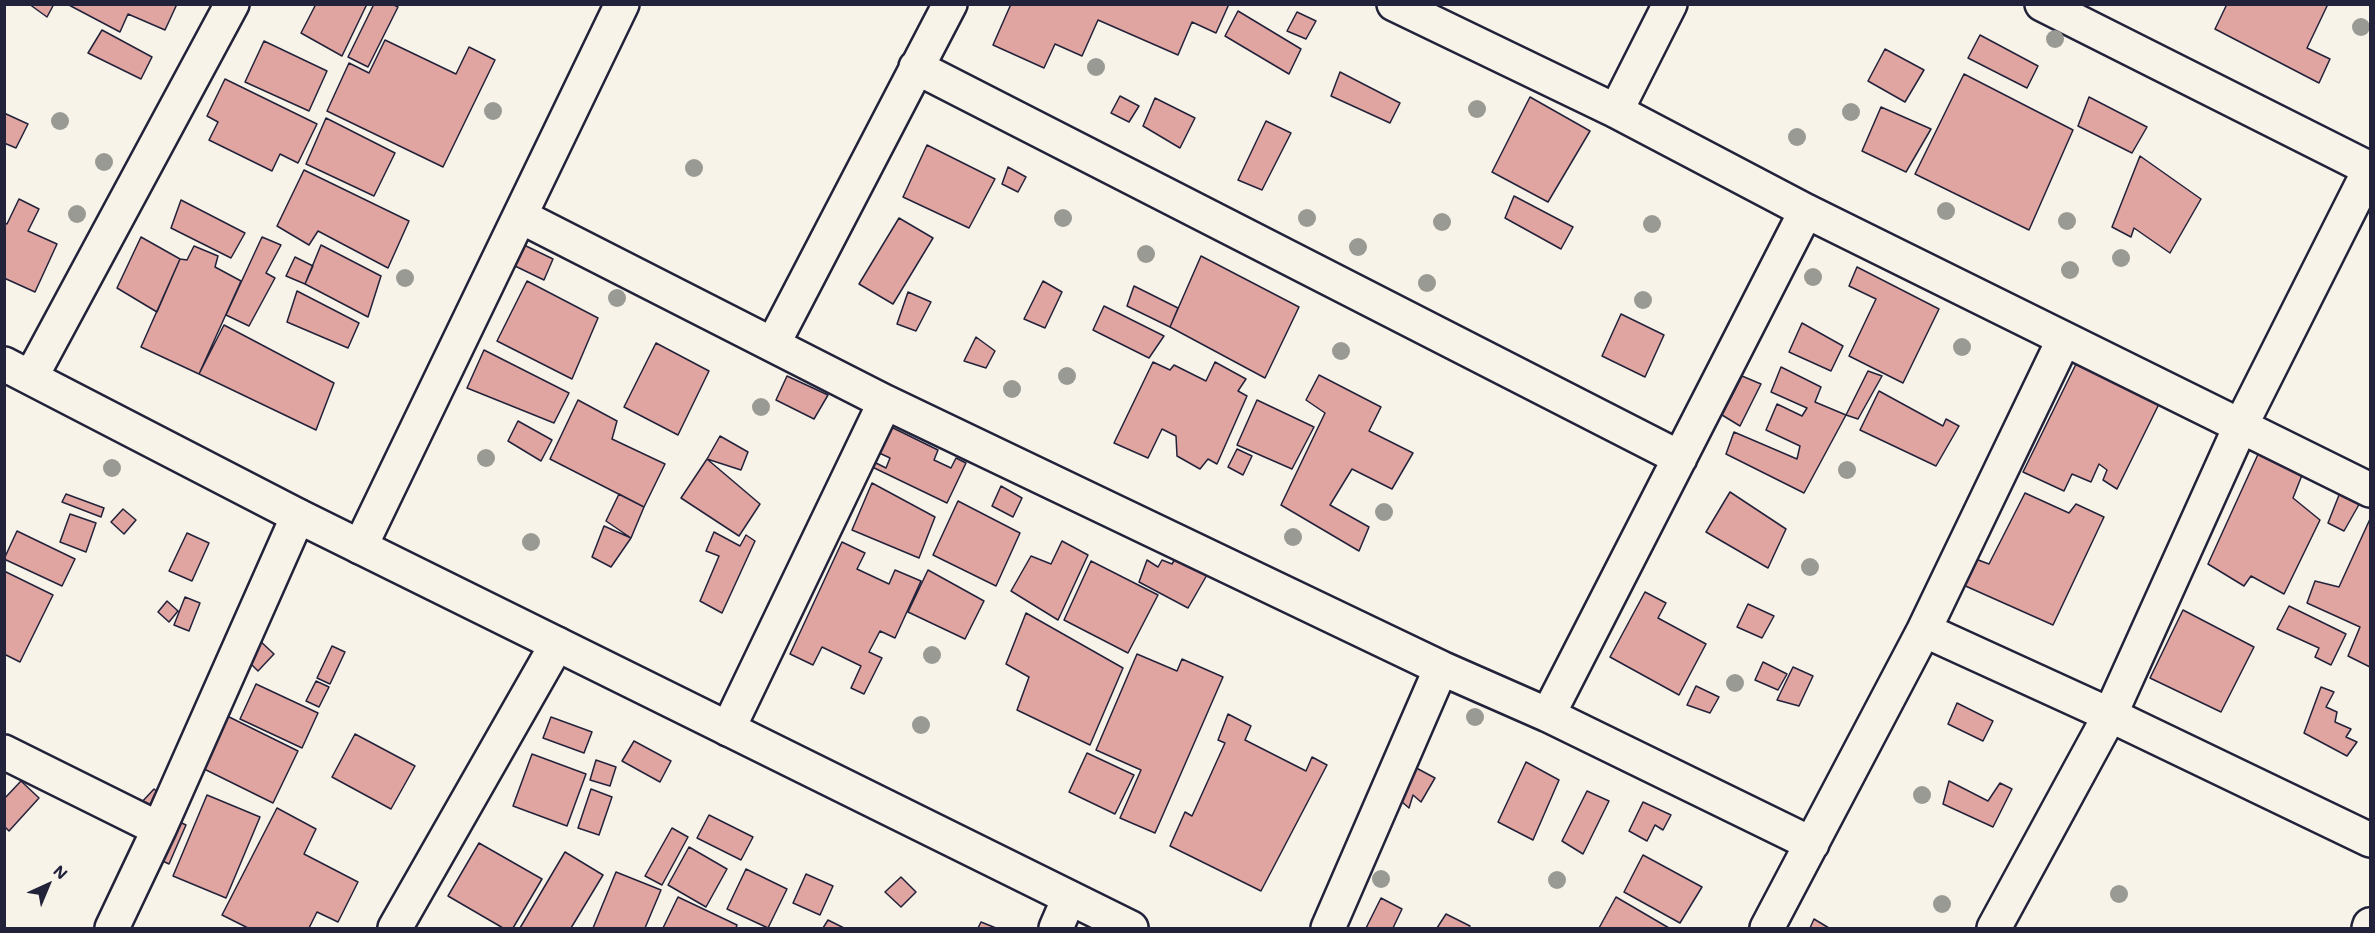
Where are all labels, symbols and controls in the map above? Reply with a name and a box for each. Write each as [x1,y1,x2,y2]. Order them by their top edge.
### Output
north arrow [18,855,78,915]
text: N [49,860,73,883]

